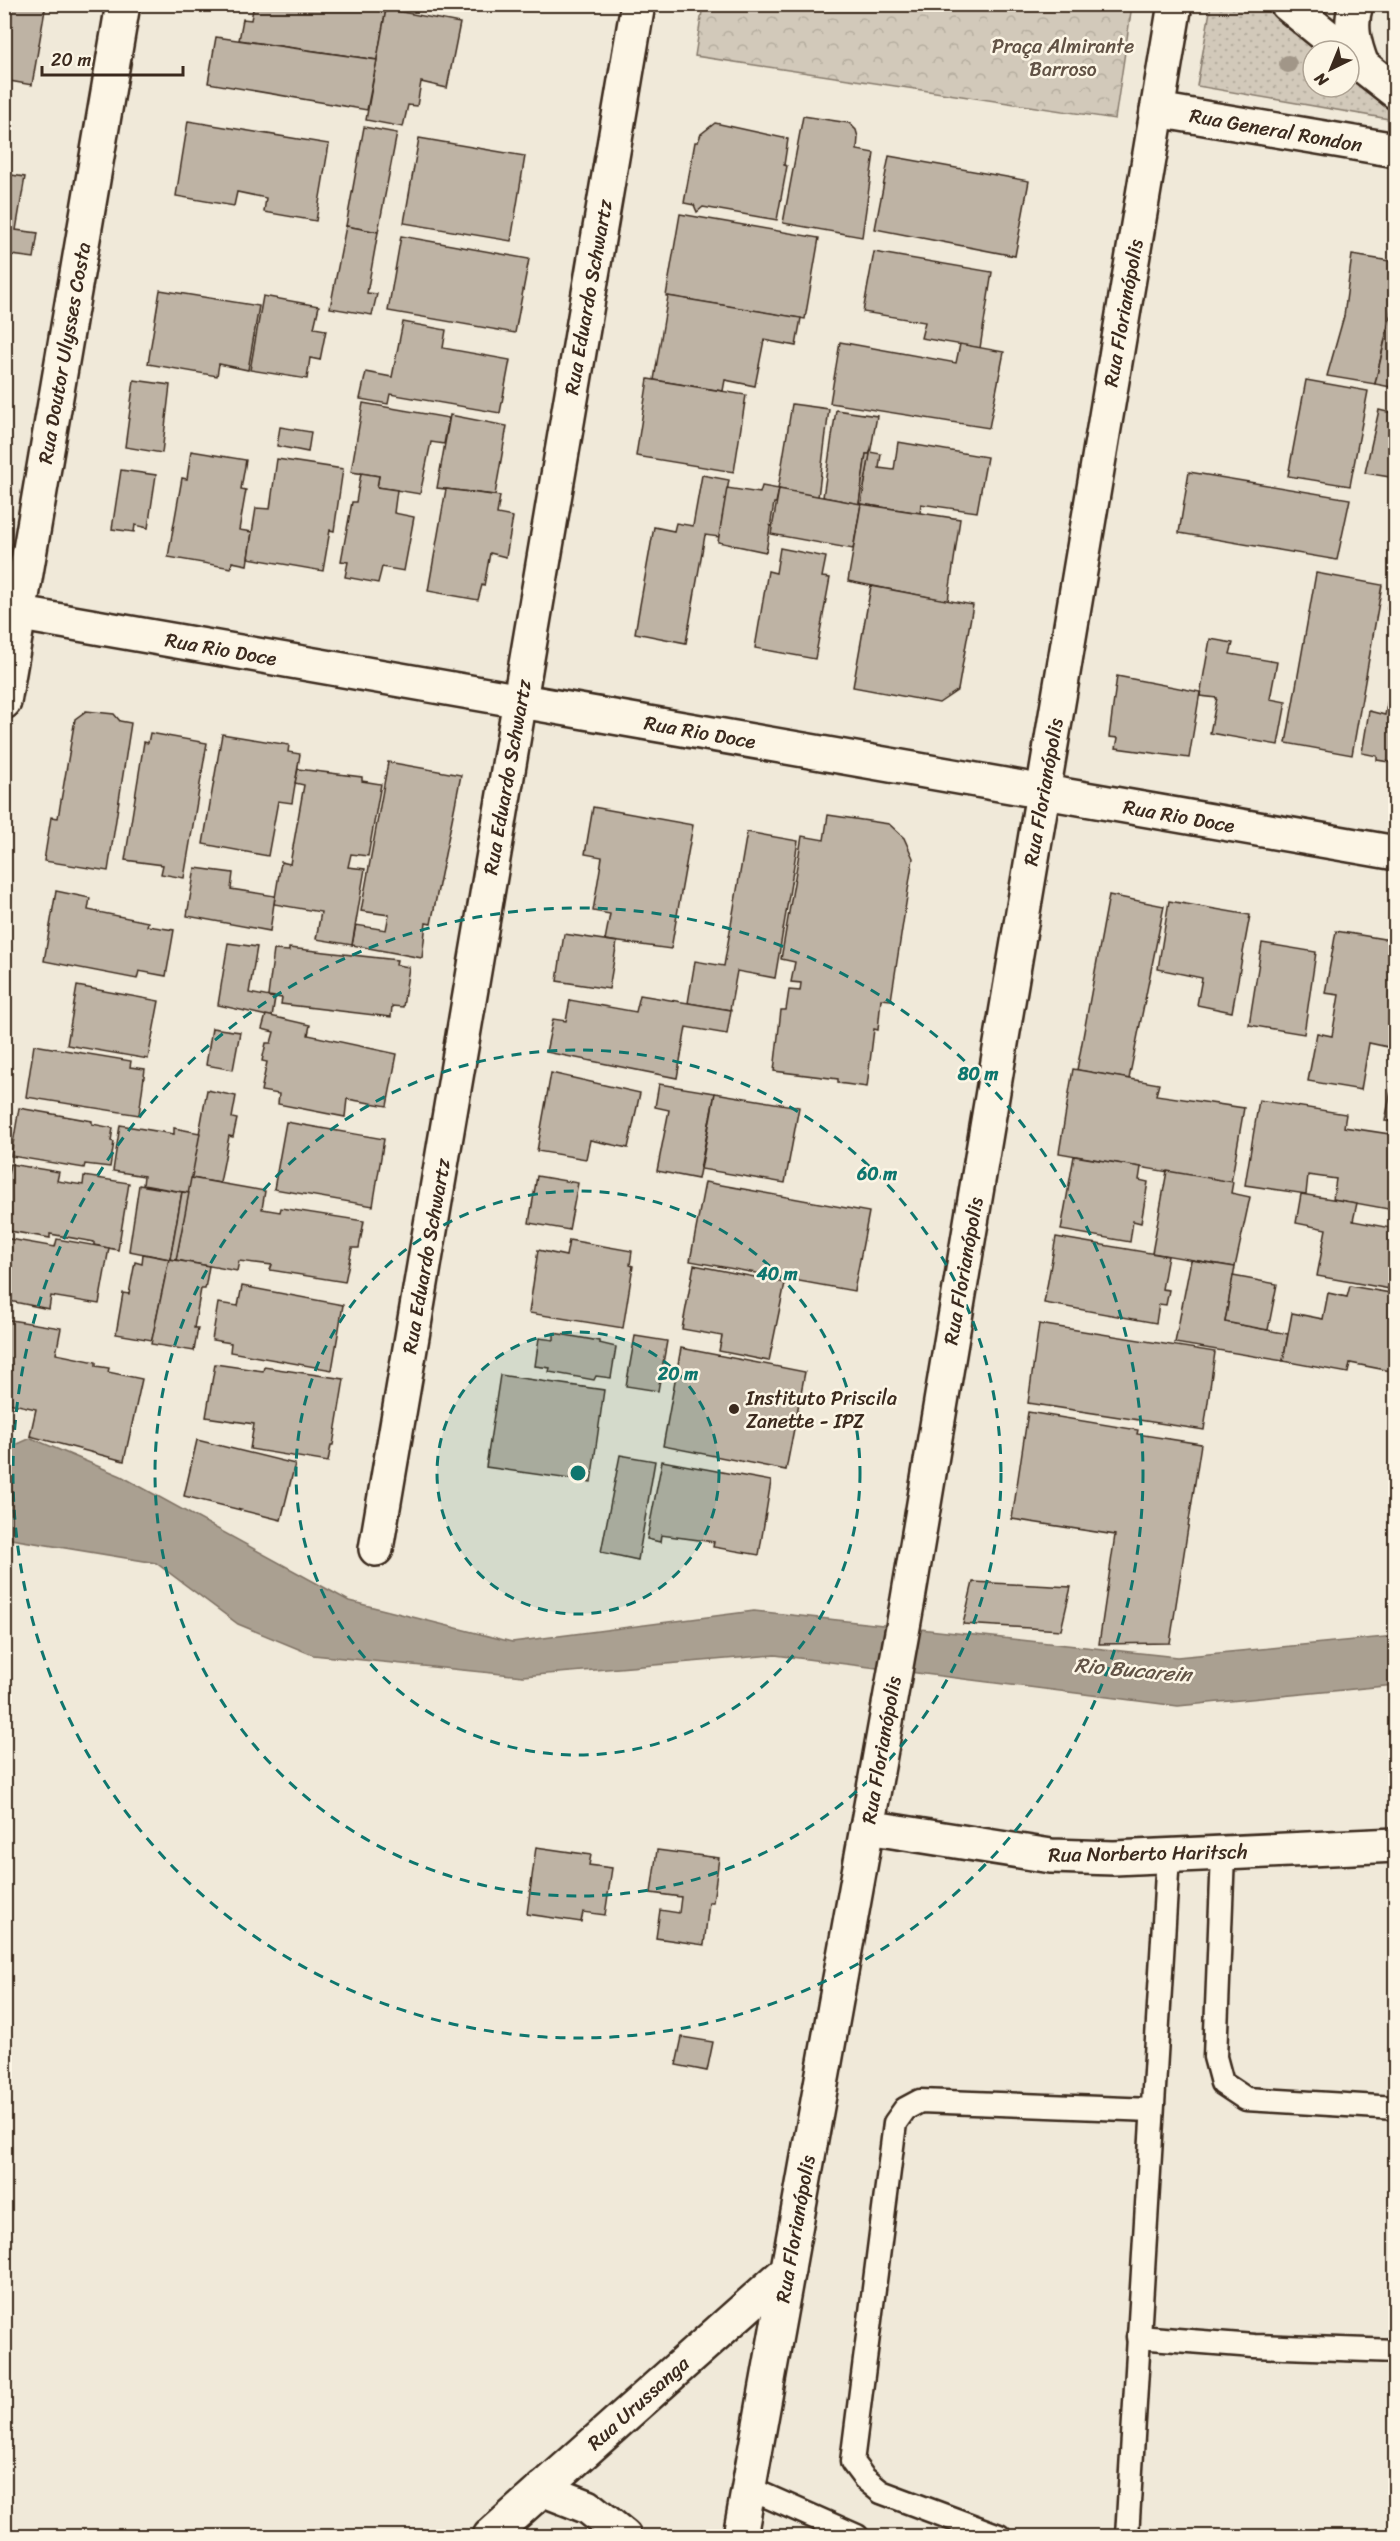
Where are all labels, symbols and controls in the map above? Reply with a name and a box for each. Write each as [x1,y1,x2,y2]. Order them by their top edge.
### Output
park label: Praça Almirante Barroso [992,29,1134,87]
scale bar [42,39,183,77]
north arrow [1301,39,1361,99]
text: 20 m [51,44,91,76]
text: N [1307,65,1336,95]
street label: Rua General Rondon [1187,98,1365,163]
street label: Rua Eduardo Schwartz [554,196,623,398]
street label: Rua Florianópolis [1093,236,1154,390]
street label: Rua Doutor Ulysses Costa [28,240,101,467]
street label: Rua Rio Doce [162,622,280,677]
street label: Rua Eduardo Schwartz [473,676,542,878]
street label: Rua Rio Doce [641,705,759,760]
street label: Rua Florianópolis [1013,715,1074,869]
street label: Rua Rio Doce [1120,789,1238,844]
text: 80 m [957,1058,999,1090]
street label: Rua Eduardo Schwartz [392,1155,461,1357]
text: 60 m [856,1158,897,1190]
street label: Rua Florianópolis [933,1194,994,1348]
text: 40 m [755,1258,798,1290]
text: 20 m [657,1358,698,1390]
place label: Instituto Priscila Zanette - IPZ [745,1381,897,1439]
marker: Instituto Priscila Zanette - IPZ [727,1402,741,1416]
centre of rings [568,1463,588,1483]
water label: Rio Bucarein [1073,1646,1196,1694]
street label: Rua Florianópolis [851,1673,912,1827]
street label: Rua Norberto Haritsch [1048,1834,1248,1873]
street label: Rua Florianópolis [765,2152,826,2306]
street label: Rua Urussanga [579,2347,699,2459]

